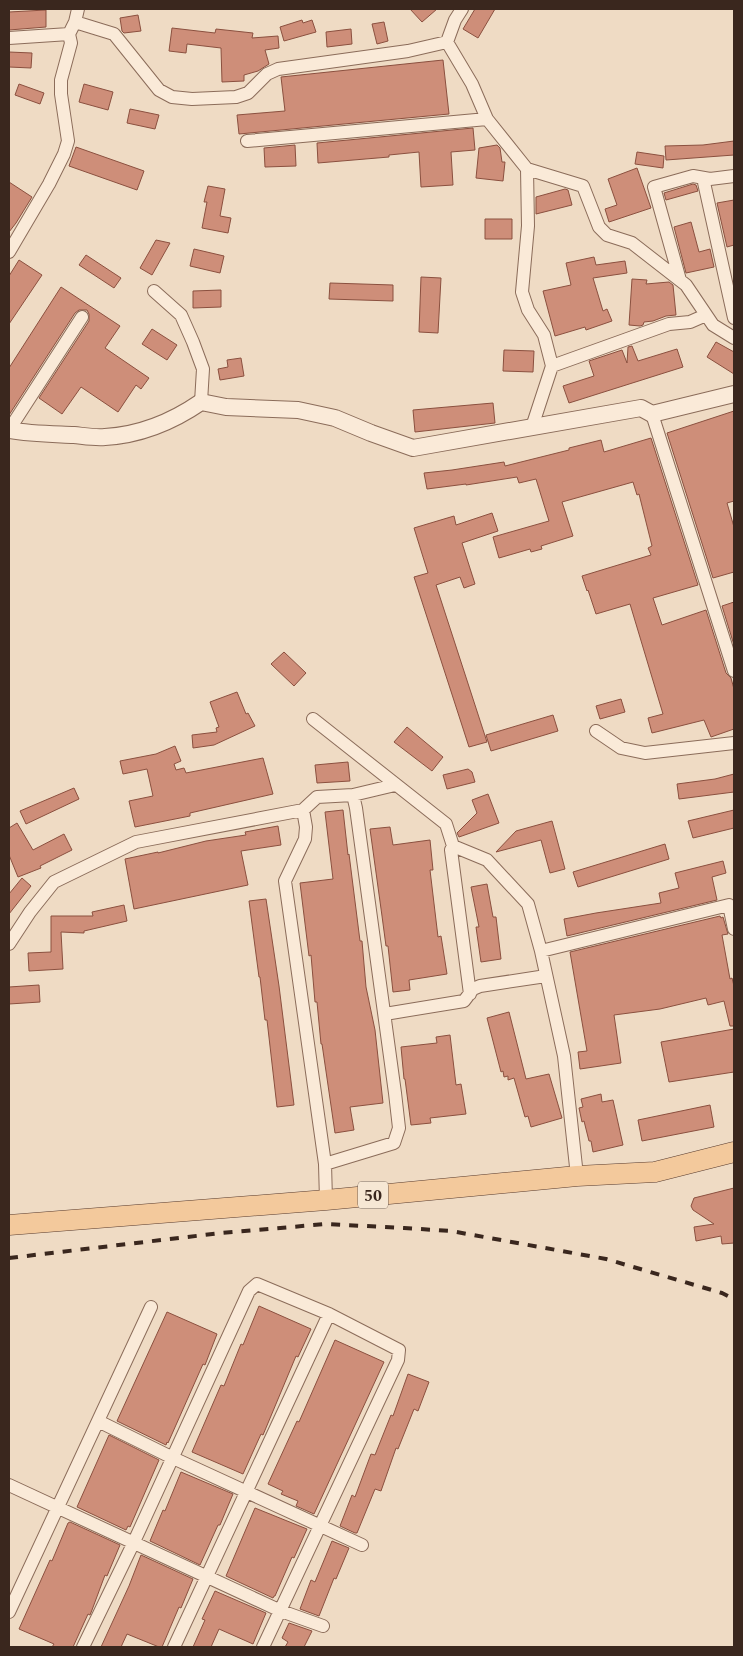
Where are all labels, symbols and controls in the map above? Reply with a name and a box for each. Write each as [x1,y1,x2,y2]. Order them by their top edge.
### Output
road number: 50 [358,1182,388,1208]

